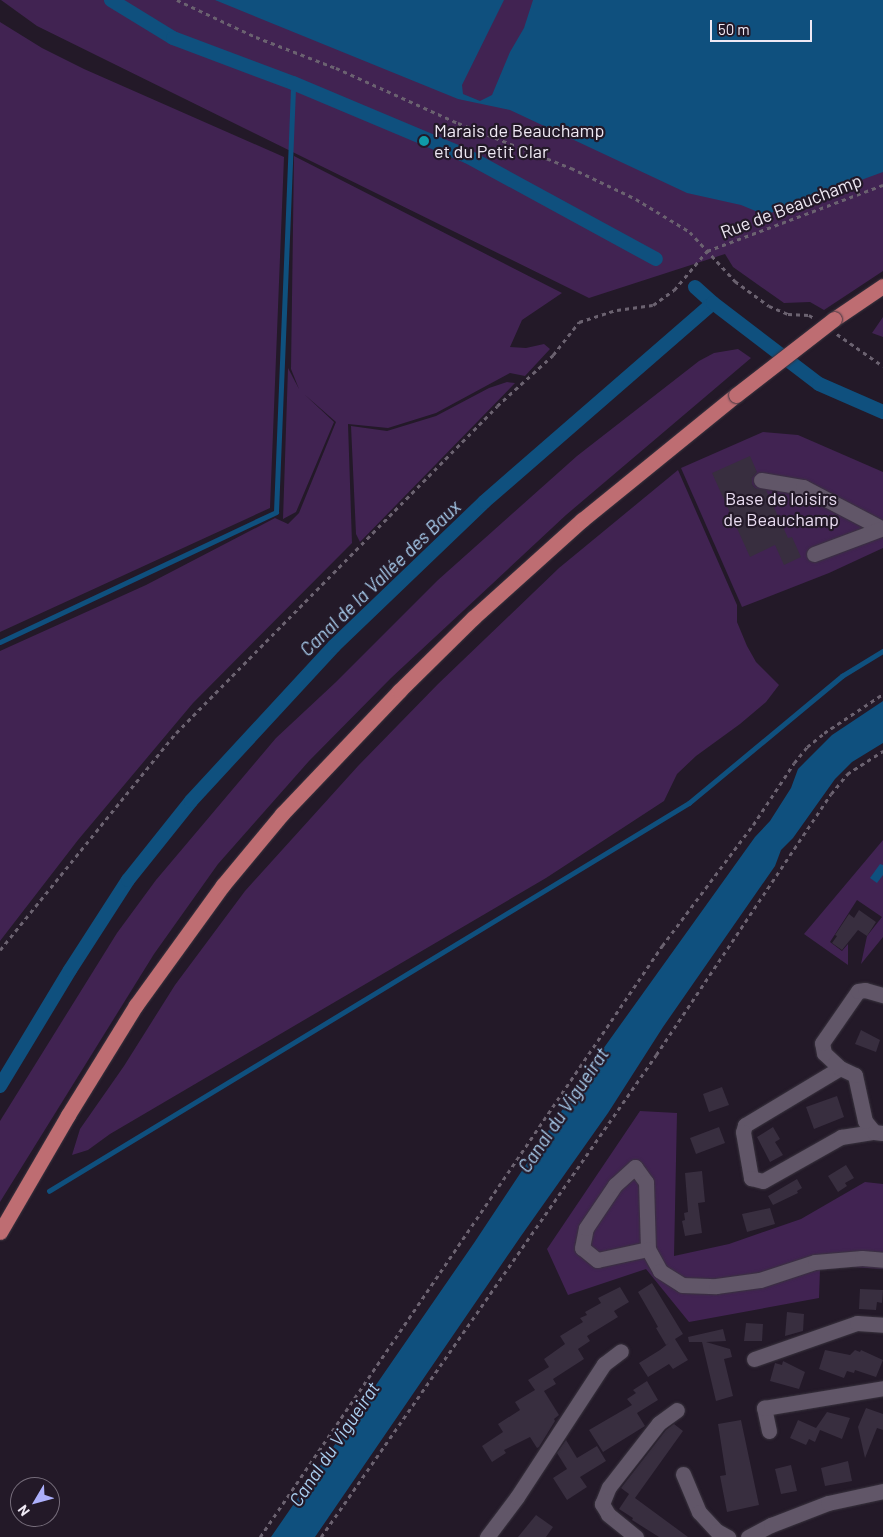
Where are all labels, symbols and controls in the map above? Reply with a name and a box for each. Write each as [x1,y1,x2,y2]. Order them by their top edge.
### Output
scale bar [713,10,816,42]
text: 50 m [718,20,750,38]
place label: Marais de Beauchamp et du Petit Clar [434,120,604,162]
marker: Marais de Beauchamp et du Petit Clar [418,135,430,147]
street label: Rue de Beauchamp [717,169,865,243]
park label: Base de loisirs de Beauchamp [723,488,839,530]
water label: Canal de la Vallée des Baux [295,495,465,661]
water label: Canal du Vigueirat [513,1043,613,1177]
water label: Canal du Vigueirat [284,1377,384,1511]
north arrow [10,1477,60,1527]
text: N [14,1502,33,1520]

